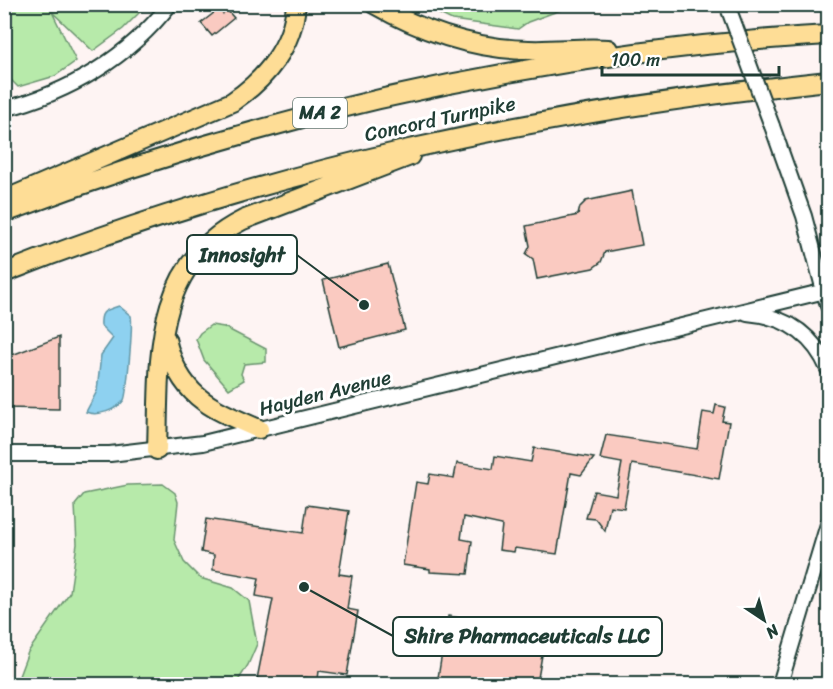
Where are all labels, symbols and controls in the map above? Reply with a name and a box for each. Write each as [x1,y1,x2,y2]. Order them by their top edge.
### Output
scale bar [602,39,779,77]
text: 100 m [611,44,660,76]
street label: Concord Turnpike [361,86,519,152]
road number: MA 2 [293,98,347,128]
callout: Innosight [187,235,297,274]
text: Innosight [198,236,287,274]
street label: Hayden Avenue [255,360,395,426]
north arrow [734,590,794,650]
text: N [759,616,786,647]
callout: Shire Pharmaceuticals LLC [393,617,662,656]
text: Shire Pharmaceuticals LLC [403,617,650,655]

